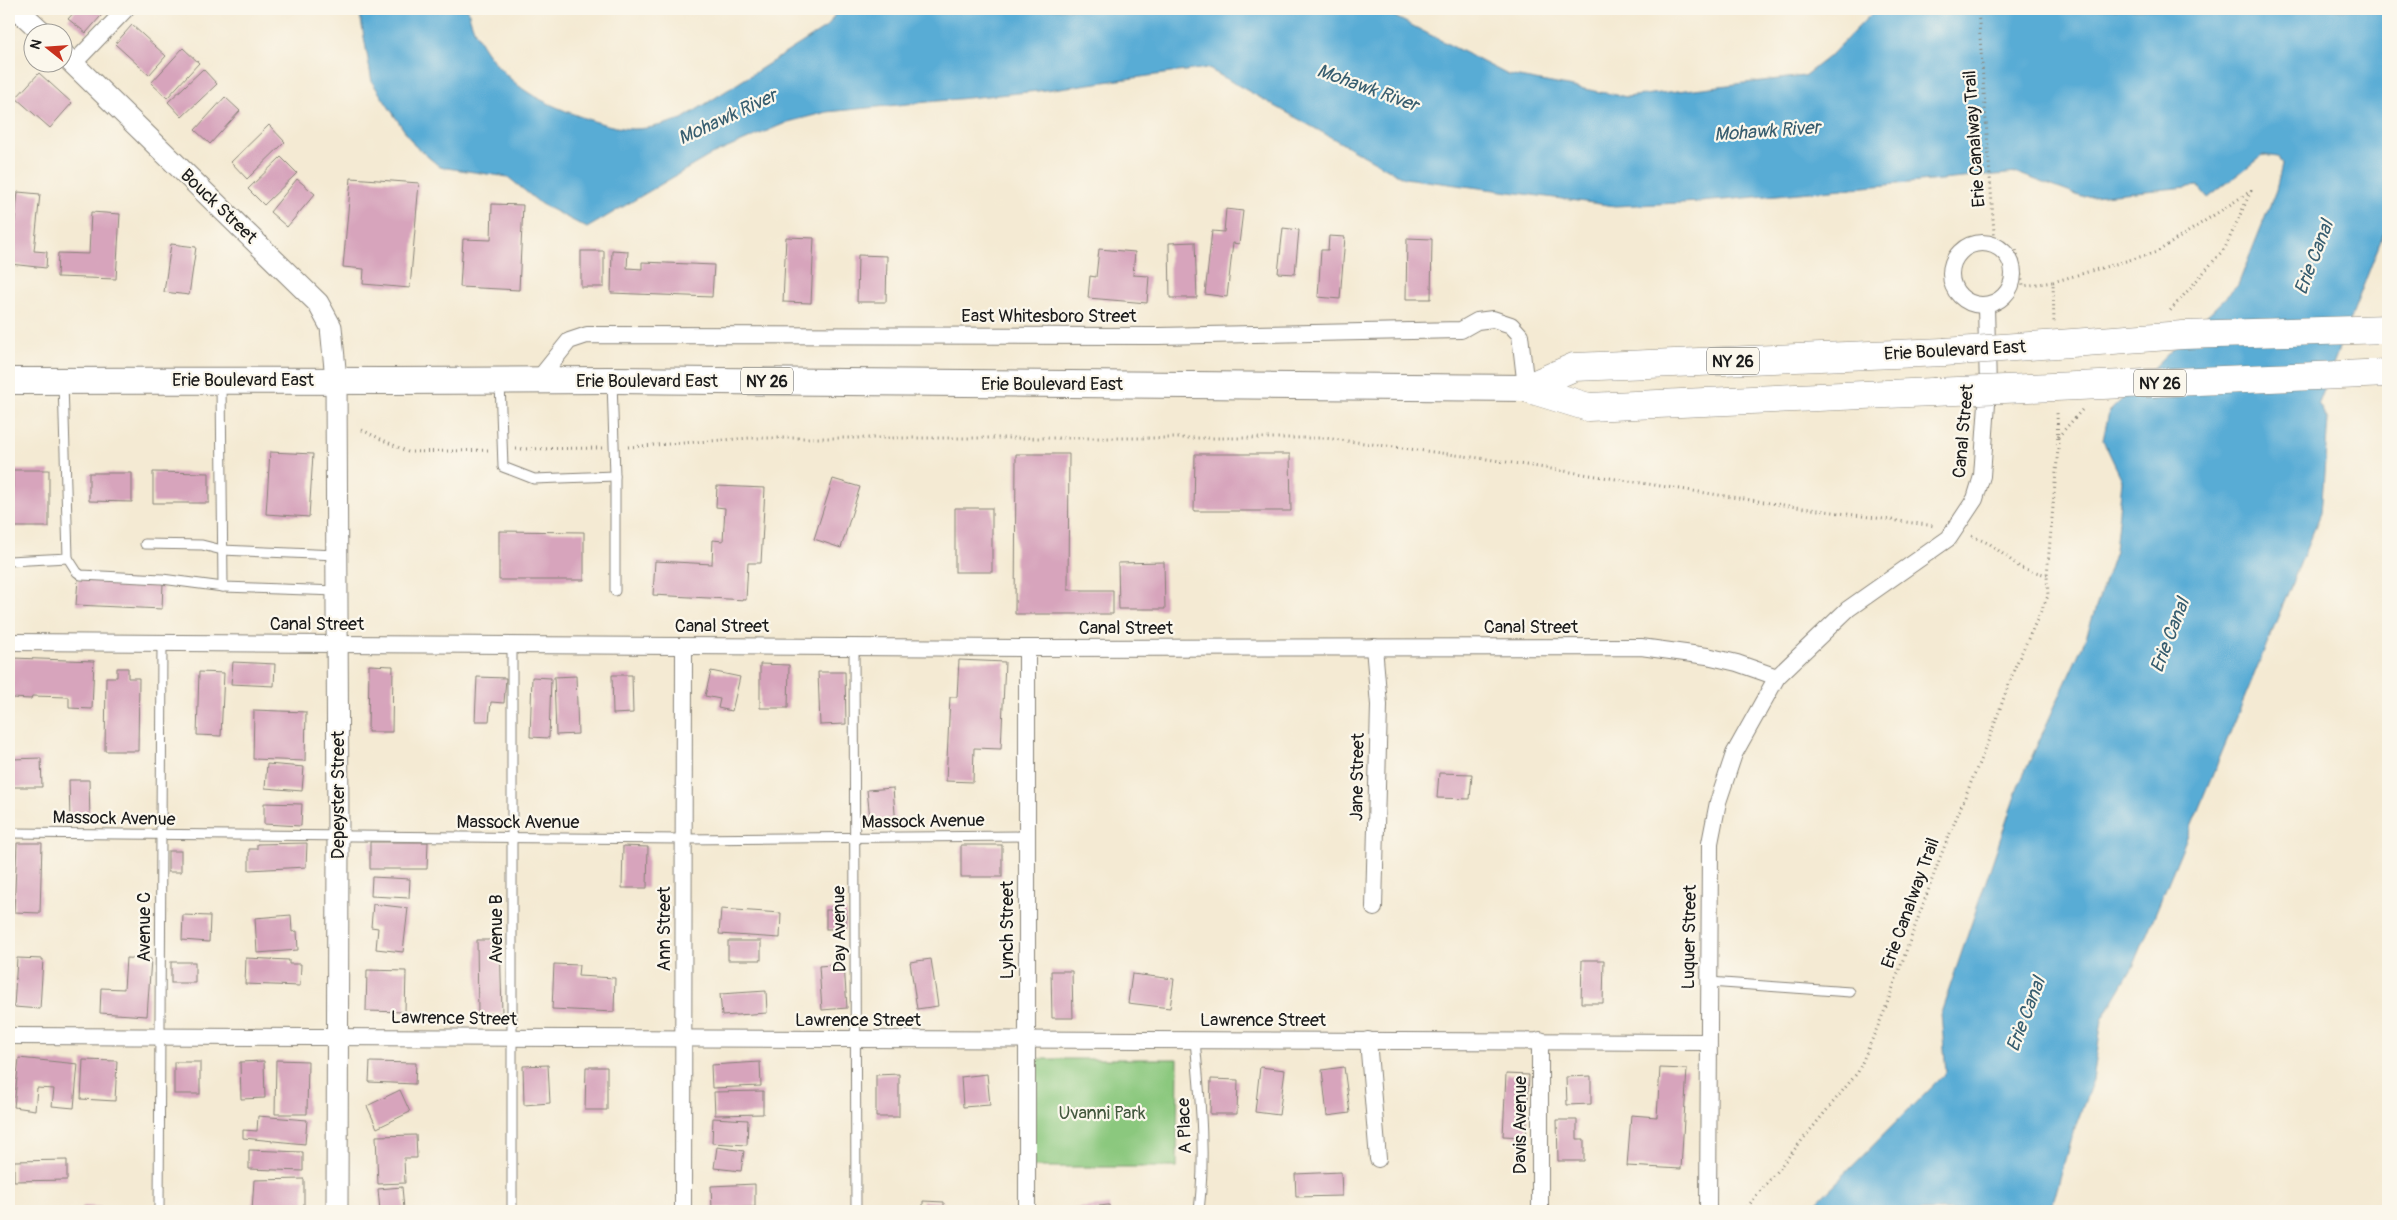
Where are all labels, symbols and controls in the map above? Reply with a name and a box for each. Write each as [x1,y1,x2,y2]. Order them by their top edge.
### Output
north arrow [22,22,72,72]
text: N [27,37,46,51]
water label: Mohawk River [1314,59,1424,118]
street label: Erie Canalway Trail [1958,70,1991,208]
water label: Mohawk River [674,83,783,150]
water label: Mohawk River [1713,115,1823,147]
street label: Bouck Street [175,164,263,249]
water label: Erie Canal [2289,215,2340,298]
street label: East Whitesboro Street [961,305,1137,328]
street label: Erie Boulevard East [1883,335,2027,366]
road number: NY 26 [1707,348,1759,374]
road number: NY 26 [741,368,793,394]
street label: Erie Boulevard East [172,369,315,392]
road number: NY 26 [2134,369,2186,396]
street label: Erie Boulevard East [576,370,719,393]
street label: Erie Boulevard East [981,373,1124,396]
street label: Canal Street [1948,382,1979,479]
water label: Erie Canal [2145,593,2196,676]
street label: Canal Street [270,613,365,636]
street label: Canal Street [675,615,770,638]
street label: Canal Street [1484,616,1579,639]
street label: Canal Street [1079,617,1174,640]
street label: Depeyster Street [327,730,350,859]
street label: Jane Street [1345,732,1370,821]
street label: Massock Avenue [52,806,176,831]
street label: Massock Avenue [861,809,985,834]
street label: Massock Avenue [457,811,580,834]
street label: Erie Canalway Trail [1876,835,1945,972]
street label: Lynch Street [996,880,1019,979]
street label: Luquer Street [1677,884,1702,990]
street label: Day Avenue [827,885,852,972]
street label: Ann Street [653,886,676,971]
street label: Avenue C [133,892,156,962]
street label: Avenue B [485,894,508,964]
water label: Erie Canal [2001,972,2052,1055]
street label: Lawrence Street [391,1006,518,1031]
street label: Lawrence Street [795,1009,922,1032]
street label: Lawrence Street [1200,1009,1327,1032]
street label: Davis Avenue [1509,1076,1532,1174]
street label: A Place [1172,1097,1197,1154]
park label: Uvanni Park [1059,1102,1146,1125]

